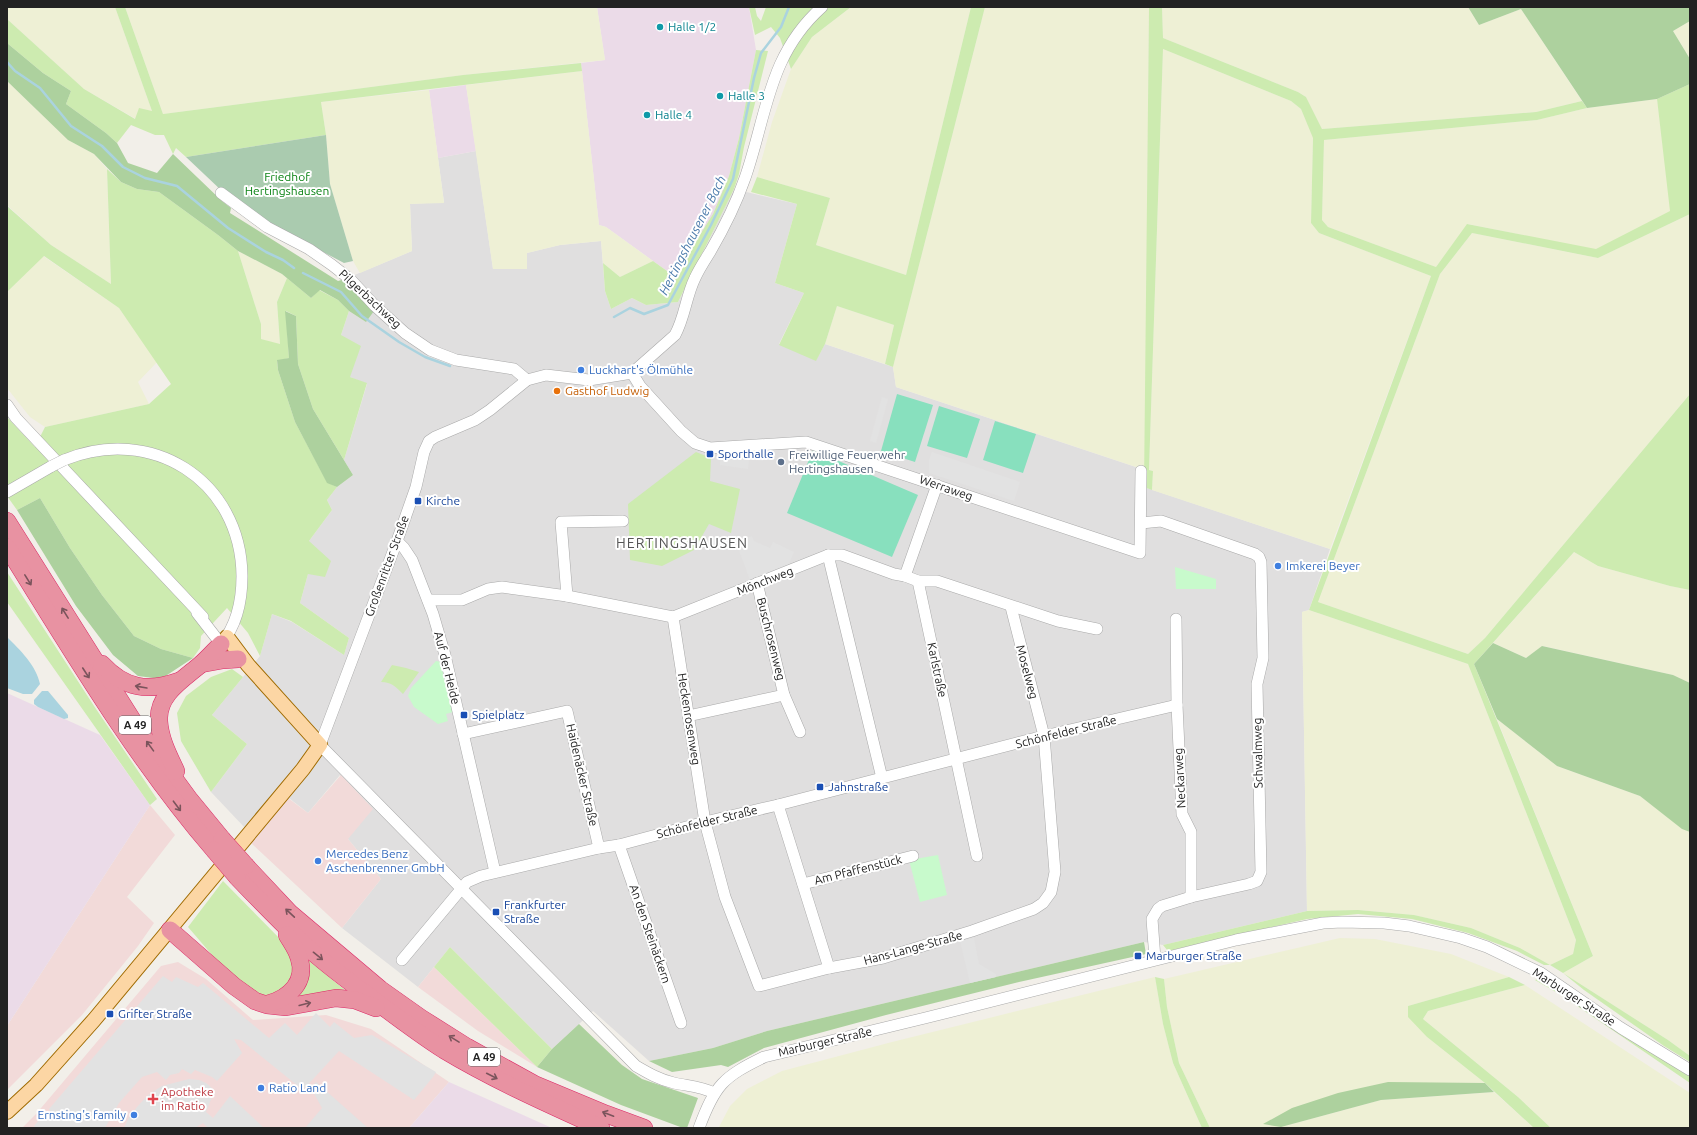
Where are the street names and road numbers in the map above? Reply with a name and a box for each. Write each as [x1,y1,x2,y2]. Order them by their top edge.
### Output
street label: Pilgerbachweg [337,267,404,331]
street label: Werraweg [918,472,975,503]
street label: Großenritter Straße [362,514,411,618]
street label: Mönchweg [735,564,795,597]
street label: Buschrosenweg [755,596,788,682]
street label: Auf der Heide [432,630,463,706]
street label: Karlstraße [925,641,950,698]
street label: Moselweg [1014,644,1041,700]
street label: Heckenrosenweg [676,672,703,766]
street label: Schönfelder Straße [1014,713,1118,750]
road number: A 49 [119,716,151,734]
street label: Schwalmweg [1250,718,1265,788]
street label: Haidenäcker Straße [564,722,601,828]
street label: Neckarweg [1171,747,1188,809]
street label: Schönfelder Straße [655,803,759,840]
street label: Am Pfaffenstück [813,852,903,887]
street label: An den Steinäckern [627,883,673,985]
street label: Hans-Lange-Straße [862,928,964,967]
street label: Marburger Straße [1530,965,1618,1028]
street label: Marburger Straße [777,1024,873,1059]
road number: A 49 [468,1048,500,1066]

